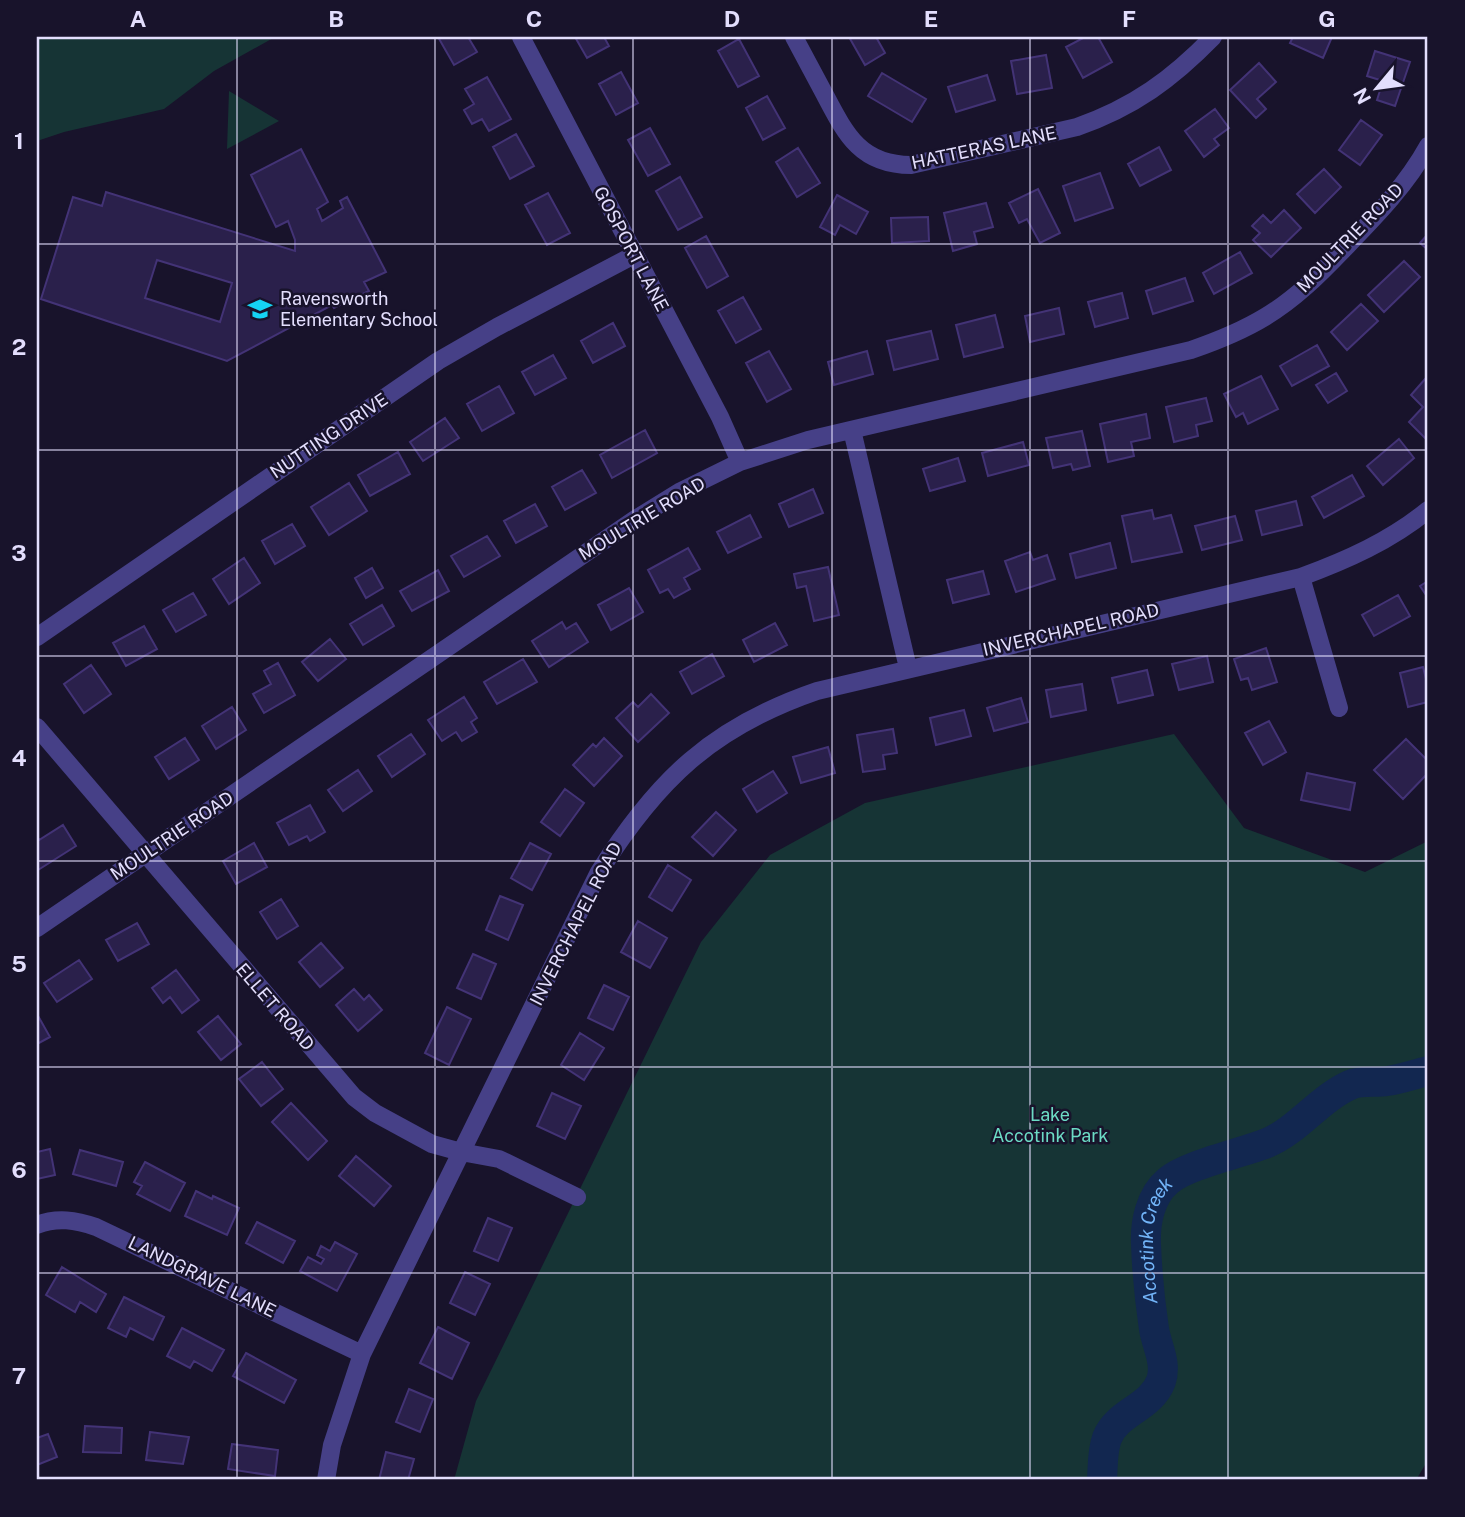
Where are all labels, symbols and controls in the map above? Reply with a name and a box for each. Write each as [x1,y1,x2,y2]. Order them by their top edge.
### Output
text: A [130,5,147,32]
text: B [328,5,344,32]
text: C [526,5,542,32]
text: D [724,5,740,32]
text: E [924,5,938,32]
text: F [1122,5,1136,32]
text: G [1318,5,1336,32]
north arrow [1342,52,1412,122]
text: N [1349,84,1375,108]
street label: HATTERAS LANE [910,122,1058,173]
text: 1 [14,127,24,154]
street label: MOULTRIE ROAD [1292,179,1407,297]
street label: GOSPORT LANE [590,183,673,315]
place label: Ravensworth Elementary School [280,288,438,330]
school or university icon: Ravensworth Elementary School [246,295,274,323]
text: 2 [12,333,26,360]
street label: NUTTING DRIVE [266,389,391,483]
street label: MOULTRIE ROAD [575,473,709,565]
text: 3 [11,539,27,566]
street label: INVERCHAPEL ROAD [981,599,1161,660]
text: 4 [11,744,27,771]
street label: MOULTRIE ROAD [106,787,237,884]
street label: INVERCHAPEL ROAD [525,839,626,1009]
text: 5 [11,950,27,977]
street label: ELLET ROAD [232,959,319,1054]
park label: Lake Accotink Park [992,1104,1108,1146]
text: 6 [11,1156,27,1183]
water label: Accotink Creek [1135,1172,1177,1305]
street label: LANDGRAVE LANE [125,1232,279,1321]
text: 7 [12,1362,26,1389]

